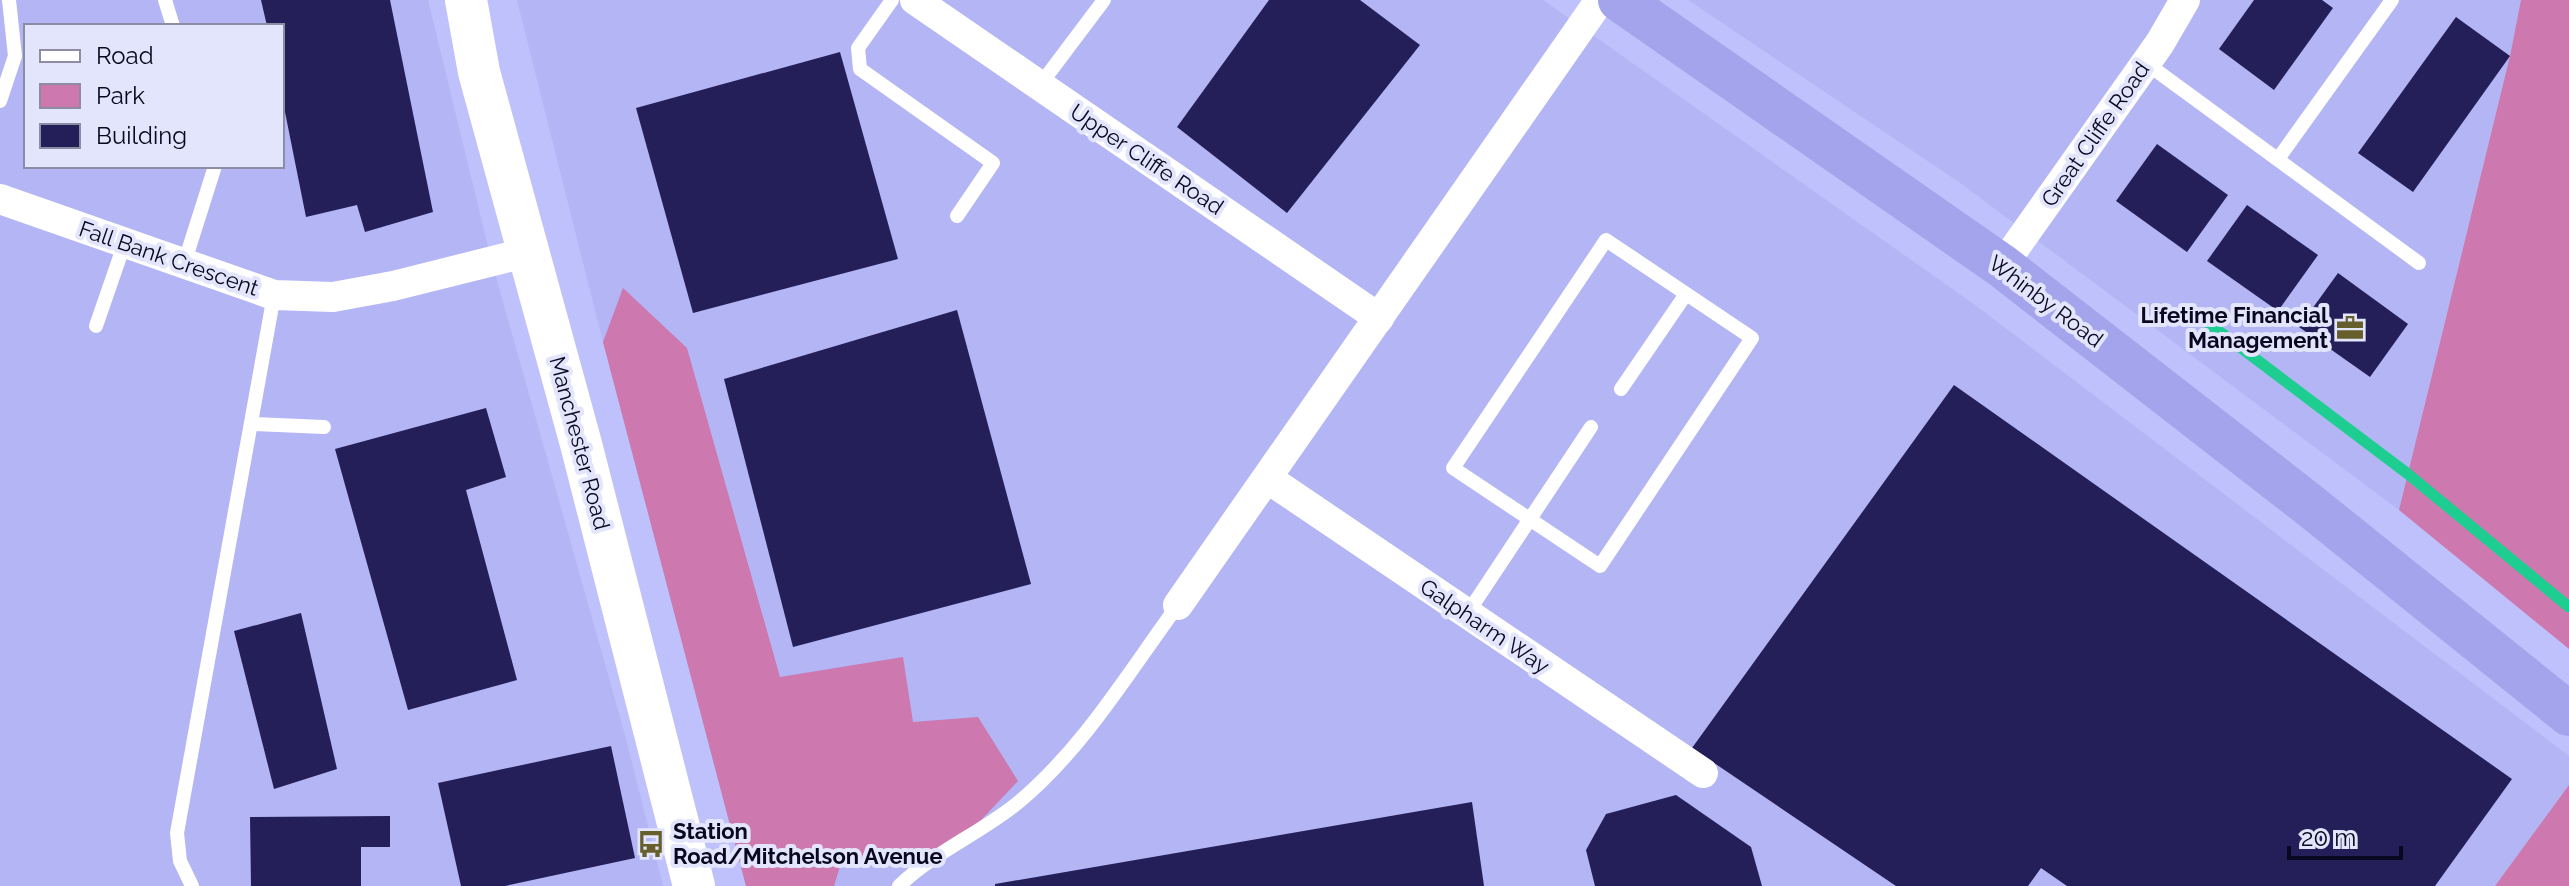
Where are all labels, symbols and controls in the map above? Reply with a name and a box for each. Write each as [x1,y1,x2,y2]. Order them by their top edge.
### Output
legend [24,24,284,168]
text: Road [96,41,154,70]
street label: Great Cliffe Road [2035,57,2155,211]
text: Park [96,81,145,110]
street label: Upper Cliffe Road [1066,98,1228,220]
text: Building [96,121,187,150]
street label: Fall Bank Crescent [76,215,263,301]
street label: Whinby Road [1984,250,2108,352]
place label: Lifetime Financial Management [2140,302,2329,353]
office icon: Lifetime Financial Management [2335,313,2365,343]
street label: Manchester Road [544,354,616,532]
street label: Galpharm Way [1415,573,1555,679]
scale bar [2289,810,2401,860]
place label: Station Road/Mitchelson Avenue [673,818,943,869]
text: 20 m [2301,823,2356,852]
bus stop icon: Station Road/Mitchelson Avenue [636,829,666,859]

